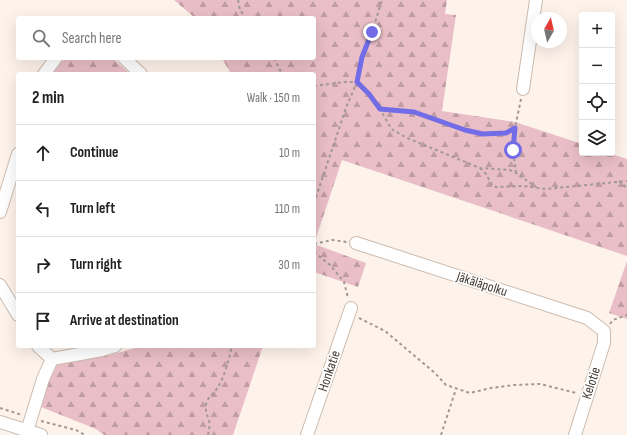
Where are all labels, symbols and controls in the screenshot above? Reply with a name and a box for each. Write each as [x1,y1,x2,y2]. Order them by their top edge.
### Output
north arrow [531,12,567,48]
map controls [579,12,615,156]
button: + [579,12,615,48]
search box [16,16,316,60]
route end [363,23,381,41]
icon: search [30,27,52,49]
text: Search here [62,29,122,48]
button: − [579,48,615,84]
button: locate [579,84,615,120]
text: 2 min [32,88,64,108]
text: Walk · 150 m [247,90,300,106]
button: layers [579,120,615,156]
route start [504,141,522,159]
icon: ahead [32,142,54,164]
text: Continue [70,143,119,162]
text: 10 m [279,145,300,161]
icon: left [32,198,54,220]
text: Turn left [70,199,115,218]
text: 110 m [275,201,300,217]
icon: right [32,254,54,276]
text: Turn right [70,255,122,274]
text: 30 m [278,257,300,273]
street label: Jäkäläpolku [454,268,510,300]
icon: arrive [32,310,54,332]
text: Arrive at destination [70,311,179,330]
street label: Honkatie [314,348,344,394]
street label: Kelotie [578,365,604,401]

